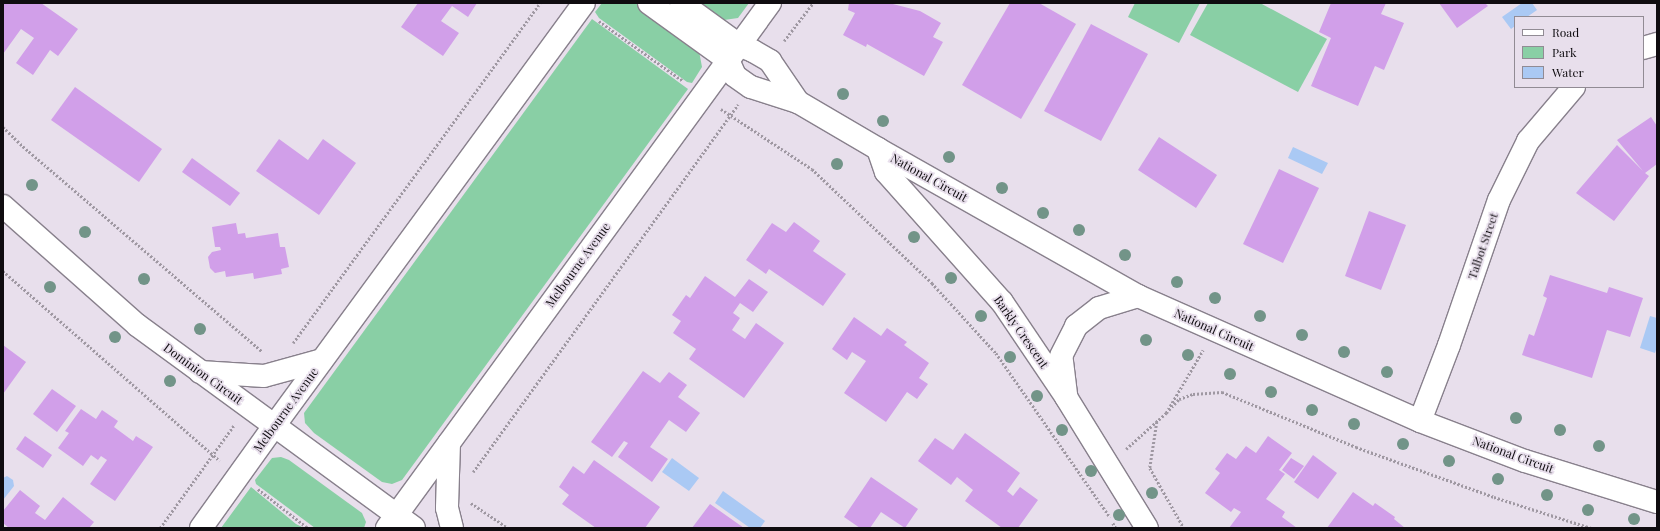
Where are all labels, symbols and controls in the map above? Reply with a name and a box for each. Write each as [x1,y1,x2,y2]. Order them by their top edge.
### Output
legend [1514,16,1644,88]
text: Road [1552,24,1579,40]
text: Park [1552,44,1577,60]
text: Water [1552,64,1584,80]
street label: National Circuit [888,151,970,205]
street label: Talbot Street [1465,211,1501,281]
street label: Melbourne Avenue [542,220,614,310]
street label: Barkly Crescent [991,293,1051,371]
street label: National Circuit [1172,306,1256,354]
street label: Dominion Circuit [161,340,245,408]
street label: Melbourne Avenue [250,365,322,455]
street label: National Circuit [1470,434,1556,476]

